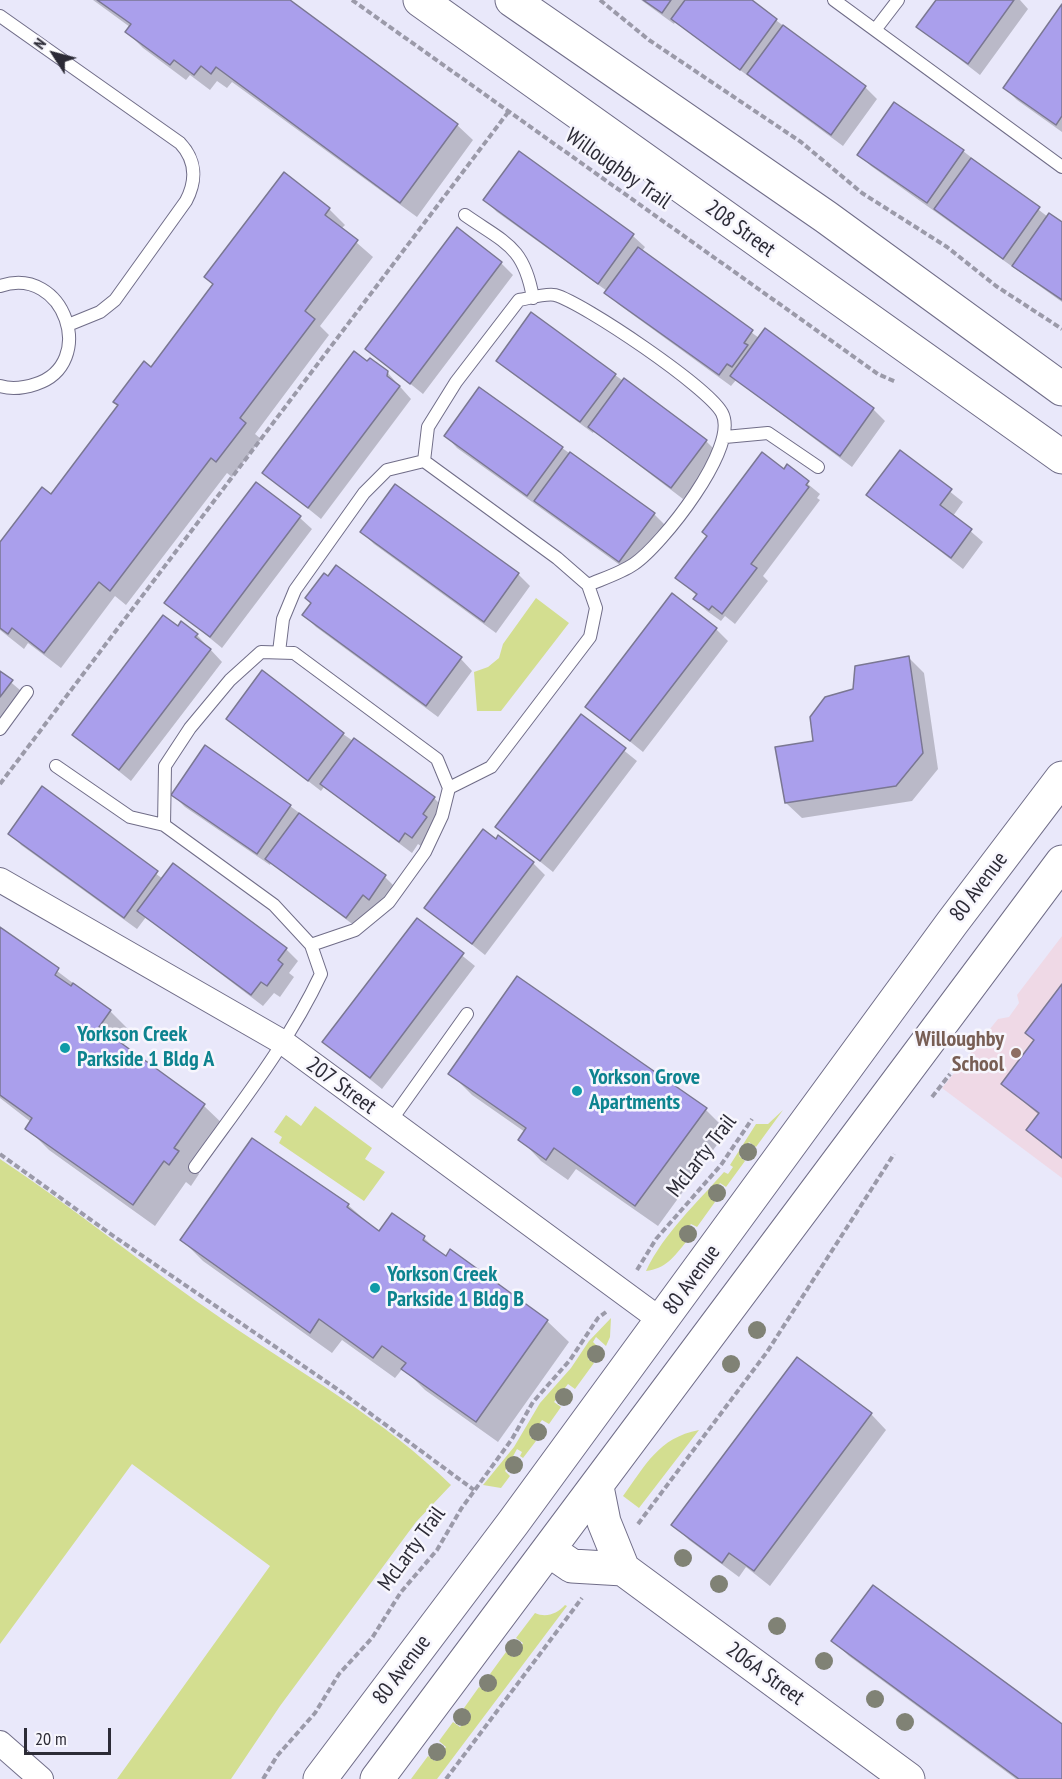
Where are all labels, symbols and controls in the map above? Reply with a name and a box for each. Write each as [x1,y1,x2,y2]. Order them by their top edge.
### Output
north arrow [24,24,84,84]
text: N [29,34,50,53]
street label: Willoughby Trail [560,123,676,215]
street label: 208 Street [700,195,780,263]
street label: 80 Avenue [944,847,1014,927]
place label: Yorkson Creek Parkside 1 Bldg A [77,1022,214,1074]
place label: Willoughby School [915,1027,1004,1078]
marker: Yorkson Creek Parkside 1 Bldg A [58,1041,72,1055]
marker: Willoughby School [1009,1046,1023,1060]
street label: 207 Street [301,1052,381,1120]
place label: Yorkson Grove Apartments [589,1065,700,1116]
marker: Yorkson Grove Apartments [570,1084,584,1098]
street label: McLarty Trail [662,1109,742,1203]
street label: 80 Avenue [658,1240,726,1320]
place label: Yorkson Creek Parkside 1 Bldg B [387,1262,524,1314]
marker: Yorkson Creek Parkside 1 Bldg B [368,1281,382,1295]
street label: McLarty Trail [373,1502,451,1596]
street label: 80 Avenue [367,1630,437,1710]
street label: 206A Street [721,1637,809,1711]
scale bar [27,1716,114,1754]
text: 20 m [35,1727,67,1750]

